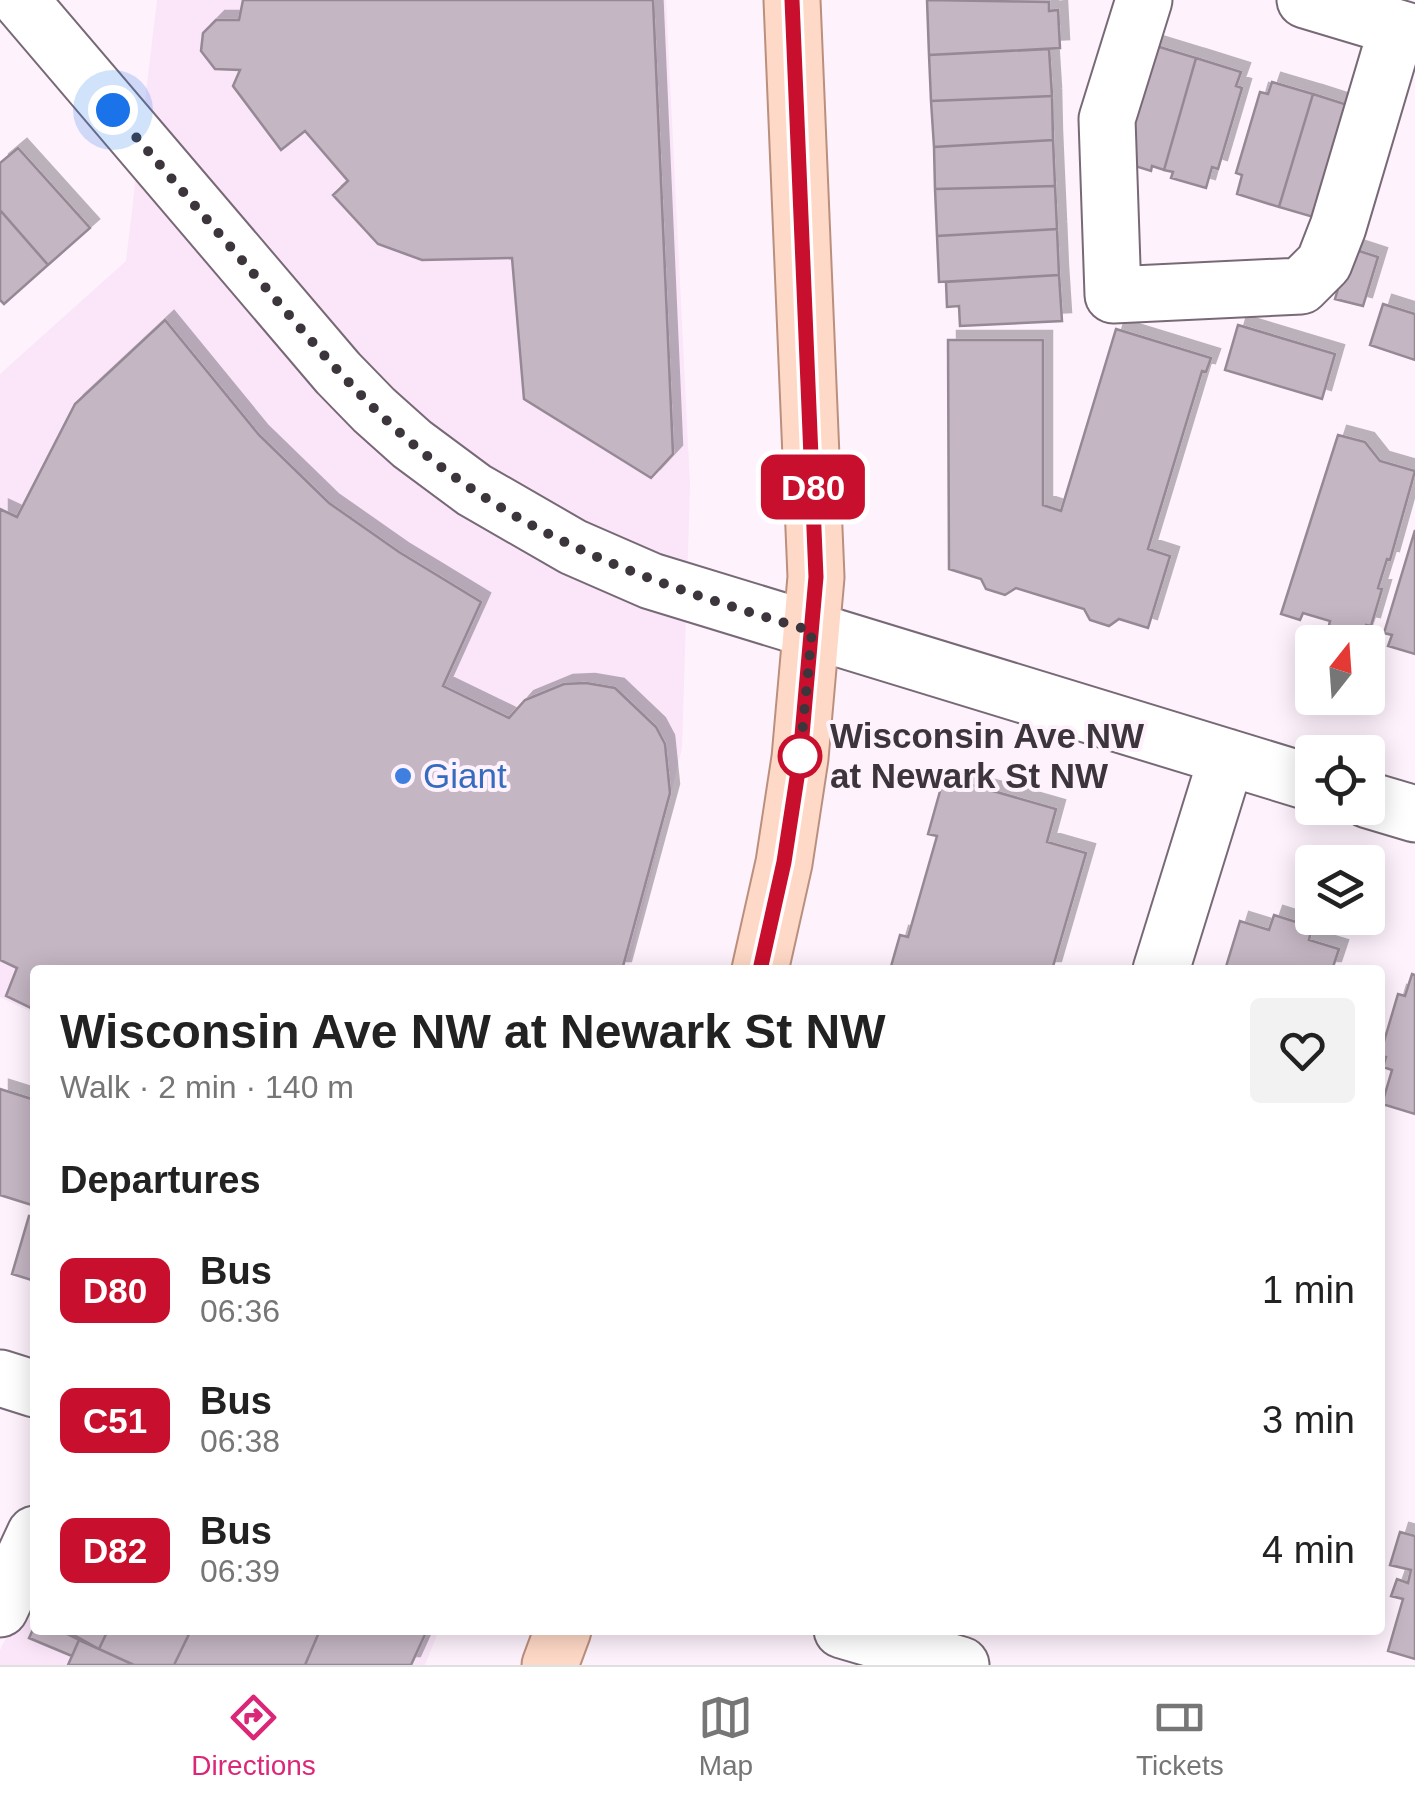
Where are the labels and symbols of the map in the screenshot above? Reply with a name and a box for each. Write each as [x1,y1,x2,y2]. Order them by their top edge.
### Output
your location [88,85,138,135]
line badge: D80 [756,454,870,520]
north arrow [1295,625,1385,715]
place label: Wisconsin Ave NW at Newark St NW [830,716,1144,795]
marker: Wisconsin Ave NW at Newark St NW [779,735,821,777]
place label: Giant [423,756,507,795]
marker: Giant [392,765,414,787]

